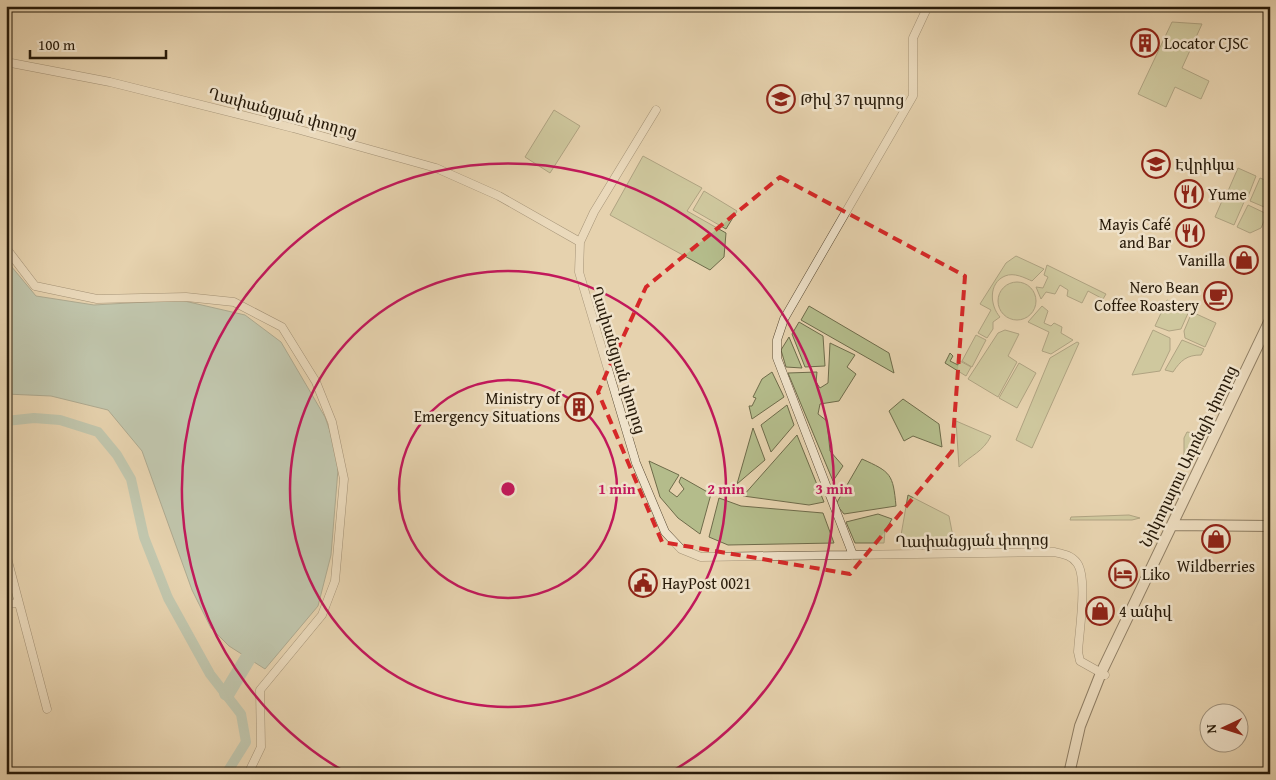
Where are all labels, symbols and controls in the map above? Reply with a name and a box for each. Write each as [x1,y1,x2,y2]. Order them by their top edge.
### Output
scale bar [30,28,166,60]
building icon: Locator CJSC [1130,28,1160,58]
place label: Locator CJSC [1164,31,1249,55]
text: 100 m [38,34,76,55]
street label: Ղափանցյան փողոց [206,81,360,143]
school or university icon: Թիվ 37 դպրոց [766,84,796,114]
place label: Թիվ 37 դպրոց [800,87,904,111]
school or university icon: Էվրիկա [1141,149,1171,179]
place label: Էվրիկա [1175,152,1235,176]
restaurant icon: Yume [1174,179,1204,209]
place label: Yume [1208,182,1247,206]
place label: Mayis Café and Bar [1099,212,1171,254]
restaurant icon: Mayis Café and Bar [1175,218,1205,248]
shop icon: Vanilla [1229,245,1259,275]
place label: Vanilla [1178,248,1225,272]
place label: Nero Bean Coffee Roastery [1094,275,1199,317]
cafe icon: Nero Bean Coffee Roastery [1203,281,1233,311]
street label: Ղափանցյան փողոց [585,283,653,437]
street label: Նիկողայոս Ադոնցի փողոց [1133,361,1243,551]
place label: Ministry of Emergency Situations [414,386,562,428]
building icon: Ministry of Emergency Situations [564,392,594,422]
text: 1 min [598,478,636,499]
text: 2 min [707,478,745,499]
text: 3 min [815,478,853,499]
centre of rings [499,480,517,498]
shop icon: Wildberries [1201,524,1231,554]
street label: Ղափանցյան փողոց [895,527,1049,553]
place label: Wildberries [1177,554,1255,578]
hotel icon: Liko [1108,559,1138,589]
place label: Liko [1142,562,1170,586]
public building icon: HayPost 0021 [628,568,658,598]
place label: HayPost 0021 [662,571,751,595]
shop icon: 4 անիվ [1085,596,1115,626]
place label: 4 անիվ [1119,599,1172,623]
north arrow [1198,702,1248,752]
text: N [1201,723,1221,734]

